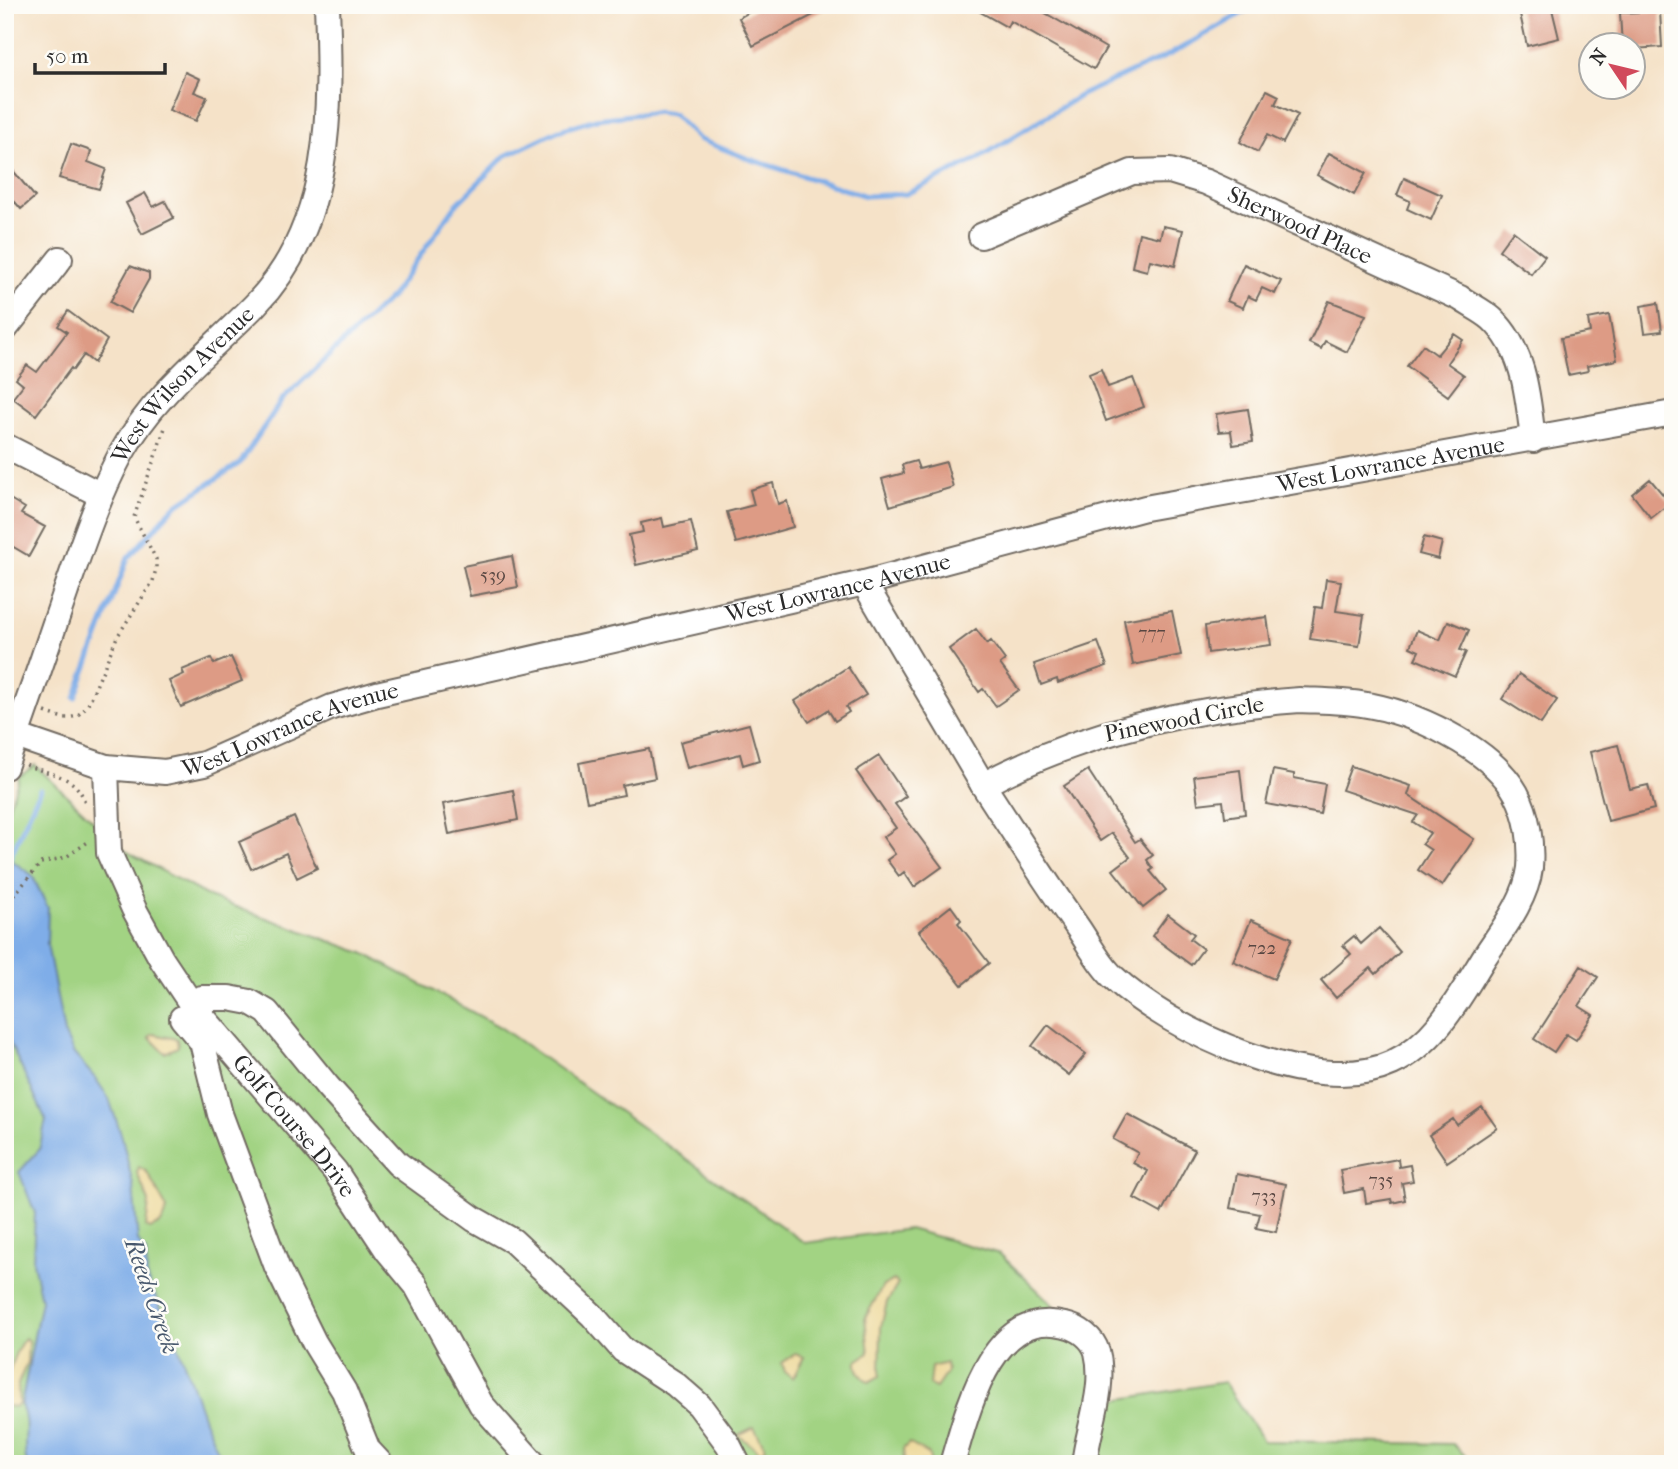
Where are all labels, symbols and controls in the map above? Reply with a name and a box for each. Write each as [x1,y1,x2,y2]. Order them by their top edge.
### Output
scale bar [35,32,164,76]
north arrow [1576,32,1646,102]
text: 50 m [46,44,89,68]
text: N [1586,44,1612,69]
street label: Sherwood Place [1223,180,1377,270]
street label: West Wilson Avenue [105,300,260,469]
street label: West Lowrance Avenue [1274,430,1507,498]
street label: West Lowrance Avenue [721,547,953,628]
house number: 539 [480,564,506,586]
house number: 777 [1138,622,1166,644]
street label: West Lowrance Avenue [178,676,401,782]
street label: Pinewood Circle [1102,690,1266,748]
house number: 722 [1248,937,1277,959]
street label: Golf Course Drive [227,1049,362,1202]
house number: 735 [1368,1169,1394,1191]
house number: 733 [1252,1185,1276,1207]
water label: Reeds Creek [119,1233,185,1357]

